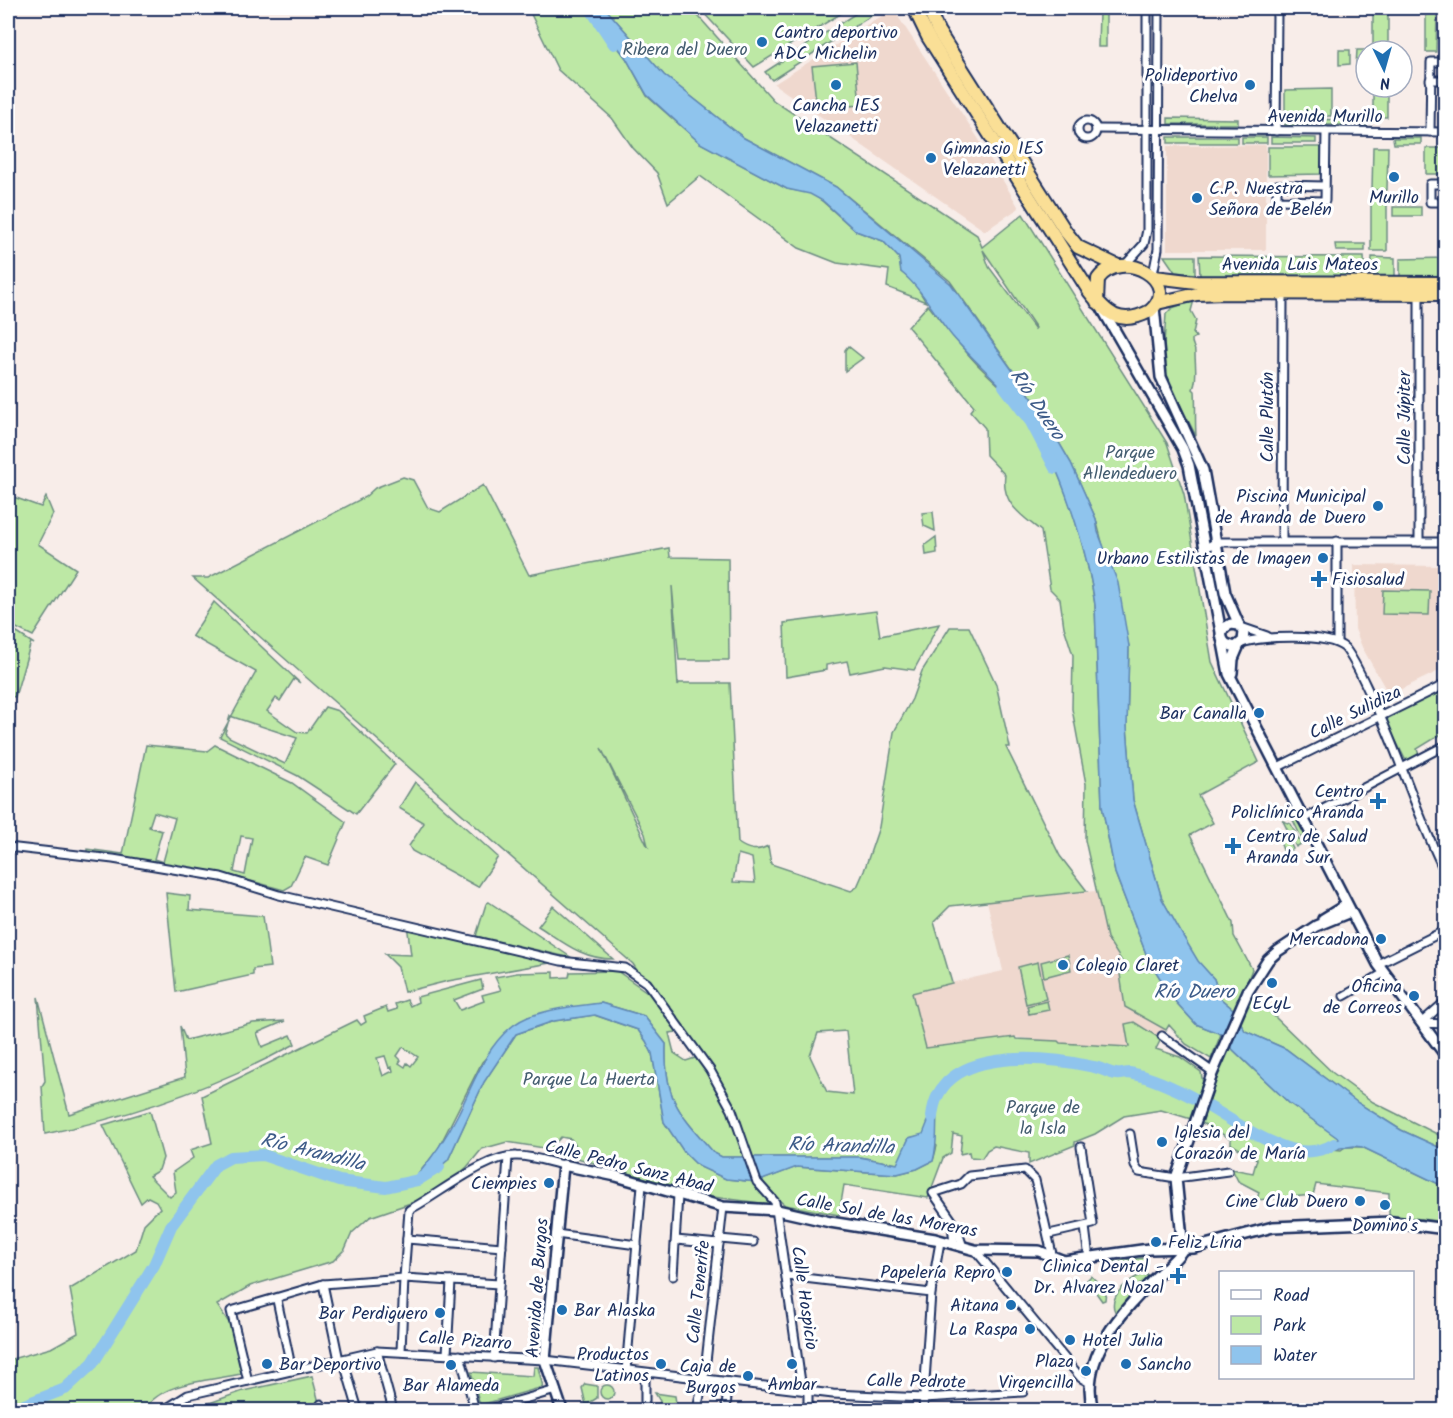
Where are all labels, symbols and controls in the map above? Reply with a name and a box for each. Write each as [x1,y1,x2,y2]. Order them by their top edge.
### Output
place label: Cantro deportivo ADC Michelin [774,19,898,69]
marker: Cantro deportivo ADC Michelin [755,35,769,49]
park label: Ribera del Duero [622,36,748,65]
north arrow [1354,39,1414,99]
place label: Polideportivo Chelva [1145,62,1238,112]
text: N [1379,70,1391,95]
marker: Cancha IES Velazanetti [829,78,843,92]
marker: Polideportivo Chelva [1243,78,1257,92]
place label: Cancha IES Velazanetti [792,92,880,142]
street label: Avenida Murillo [1267,103,1383,132]
place label: Gimnasio IES Velazanetti [943,135,1044,185]
marker: Gimnasio IES Velazanetti [924,151,938,165]
marker: Murillo [1387,170,1401,184]
place label: C.P. Nuestra Señora de Belén [1209,175,1332,225]
place label: Murillo [1369,184,1419,213]
marker: C.P. Nuestra Señora de Belén [1190,191,1204,205]
street label: Avenida Luis Mateos [1222,251,1378,280]
water label: Río Duero [1001,363,1073,449]
street label: Calle Júpiter [1391,370,1420,465]
street label: Calle Plutón [1254,372,1283,462]
park label: Parque Allendeduero [1083,439,1177,489]
place label: Piscina Municipal de Aranda de Duero [1215,483,1367,533]
marker: Piscina Municipal de Aranda de Duero [1371,499,1385,513]
place label: Urbano Estilistas de Imagen [1096,545,1311,574]
marker: Urbano Estilistas de Imagen [1316,551,1330,565]
place label: Fisiosalud [1332,566,1405,595]
marker: Fisiosalud [1310,570,1328,588]
street label: Calle Sulidiza [1304,678,1407,748]
place label: Bar Canalla [1159,700,1247,729]
marker: Bar Canalla [1252,706,1266,720]
place label: Centro Policlínico Aranda [1231,778,1364,828]
marker: Centro Policlínico Aranda [1369,792,1387,810]
place label: Centro de Salud Aranda Sur [1246,823,1368,873]
marker: Centro de Salud Aranda Sur [1224,837,1242,855]
place label: Mercadona [1289,926,1369,955]
marker: Mercadona [1374,932,1388,946]
place label: Colegio Claret [1075,952,1180,981]
marker: Colegio Claret [1056,958,1070,972]
place label: Oficina de Correos [1323,973,1402,1023]
marker: ECyL [1265,976,1279,990]
water label: Río Duero [1154,977,1236,1009]
marker: Oficina de Correos [1407,989,1421,1003]
place label: ECyL [1252,990,1292,1019]
park label: Parque La Huerta [523,1066,655,1095]
park label: Parque de la Isla [1006,1094,1080,1144]
place label: Iglesia del Corazón de María [1174,1119,1306,1169]
water label: Río Arandilla [257,1125,370,1182]
water label: Río Arandilla [787,1129,896,1165]
street label: Calle Pedro Sanz Abad [542,1133,717,1203]
marker: Iglesia del Corazón de María [1155,1135,1169,1149]
place label: Ciempies [471,1170,537,1199]
marker: Ciempies [542,1176,556,1190]
street label: Calle Sol de las Moreras [794,1186,980,1247]
place label: Cine Club Duero [1225,1188,1348,1217]
marker: Cine Club Duero [1353,1194,1367,1208]
marker: Domino's [1378,1198,1392,1212]
place label: Domino's [1352,1212,1419,1241]
street label: Avenida de Burgos [519,1217,558,1359]
place label: Feliz Líria [1168,1229,1242,1258]
marker: Feliz Líria [1149,1235,1163,1249]
street label: Calle Tenerife [680,1239,719,1345]
street label: Calle Hospicio [782,1244,825,1352]
place label: Clinica Dental - Dr. Alvarez Nozal [1033,1253,1165,1303]
place label: Papelería Repro [880,1259,995,1288]
marker: Papelería Repro [1000,1265,1014,1279]
marker: Clinica Dental - Dr. Alvarez Nozal [1169,1267,1187,1285]
legend [1219,1271,1414,1379]
text: Road [1273,1282,1310,1311]
place label: Aitana [950,1292,999,1321]
place label: Bar Alaska [574,1297,655,1326]
marker: Aitana [1004,1298,1018,1312]
place label: Bar Perdiguero [318,1300,428,1329]
marker: Bar Alaska [555,1303,569,1317]
marker: Bar Perdiguero [433,1306,447,1320]
text: Park [1273,1312,1306,1341]
place label: La Raspa [949,1316,1018,1345]
marker: La Raspa [1023,1322,1037,1336]
street label: Calle Pizarro [417,1324,513,1359]
place label: Hotel Julia [1082,1327,1163,1356]
marker: Hotel Julia [1063,1333,1077,1347]
place label: Productos Latinos [577,1341,649,1391]
text: Water [1273,1342,1318,1371]
place label: Plaza Virgencilla [998,1348,1074,1398]
place label: Bar Deportivo [279,1351,382,1380]
place label: Sancho [1138,1351,1191,1380]
place label: Caja de Burgos [679,1353,736,1403]
marker: Bar Deportivo [260,1357,274,1371]
marker: Productos Latinos [654,1357,668,1371]
marker: Ambar [785,1357,799,1371]
marker: Sancho [1119,1357,1133,1371]
marker: Bar Alameda [444,1358,458,1372]
marker: Plaza Virgencilla [1079,1364,1093,1378]
street label: Calle Pedrote [866,1367,966,1398]
marker: Caja de Burgos [741,1369,755,1383]
place label: Ambar [767,1371,818,1400]
place label: Bar Alameda [403,1372,499,1401]

